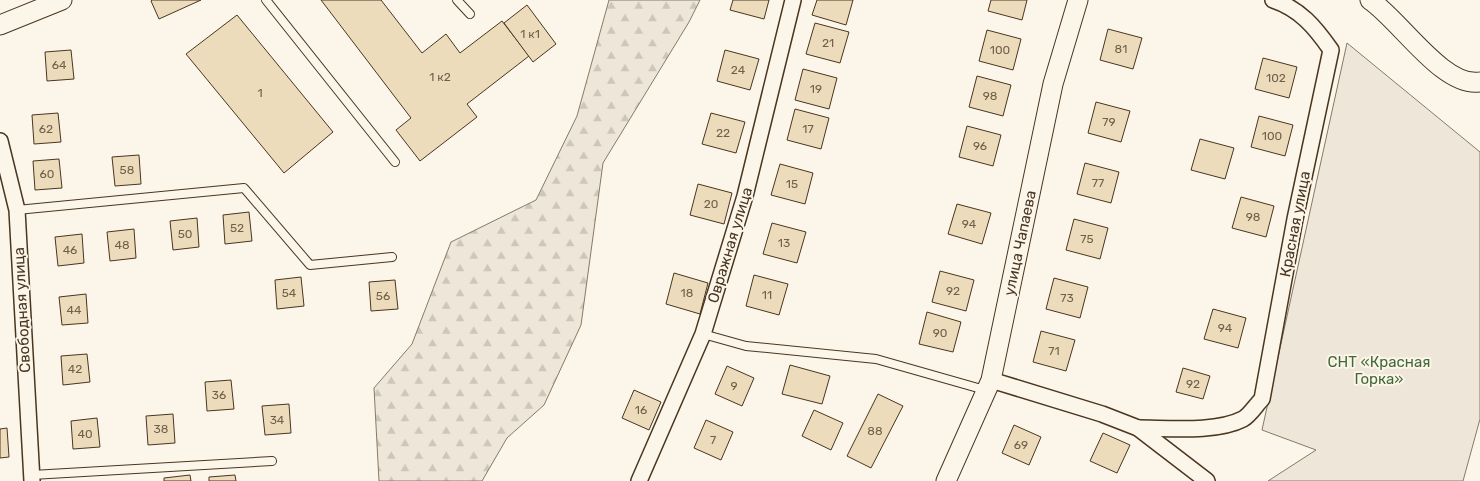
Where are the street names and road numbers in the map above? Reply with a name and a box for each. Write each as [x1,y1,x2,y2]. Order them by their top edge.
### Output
street label: Красная улица [1276,170,1314,278]
street label: Овражная улица [704,185,756,305]
street label: улица Чапаева [1000,189,1040,297]
street label: Свободная улица [10,247,34,373]

